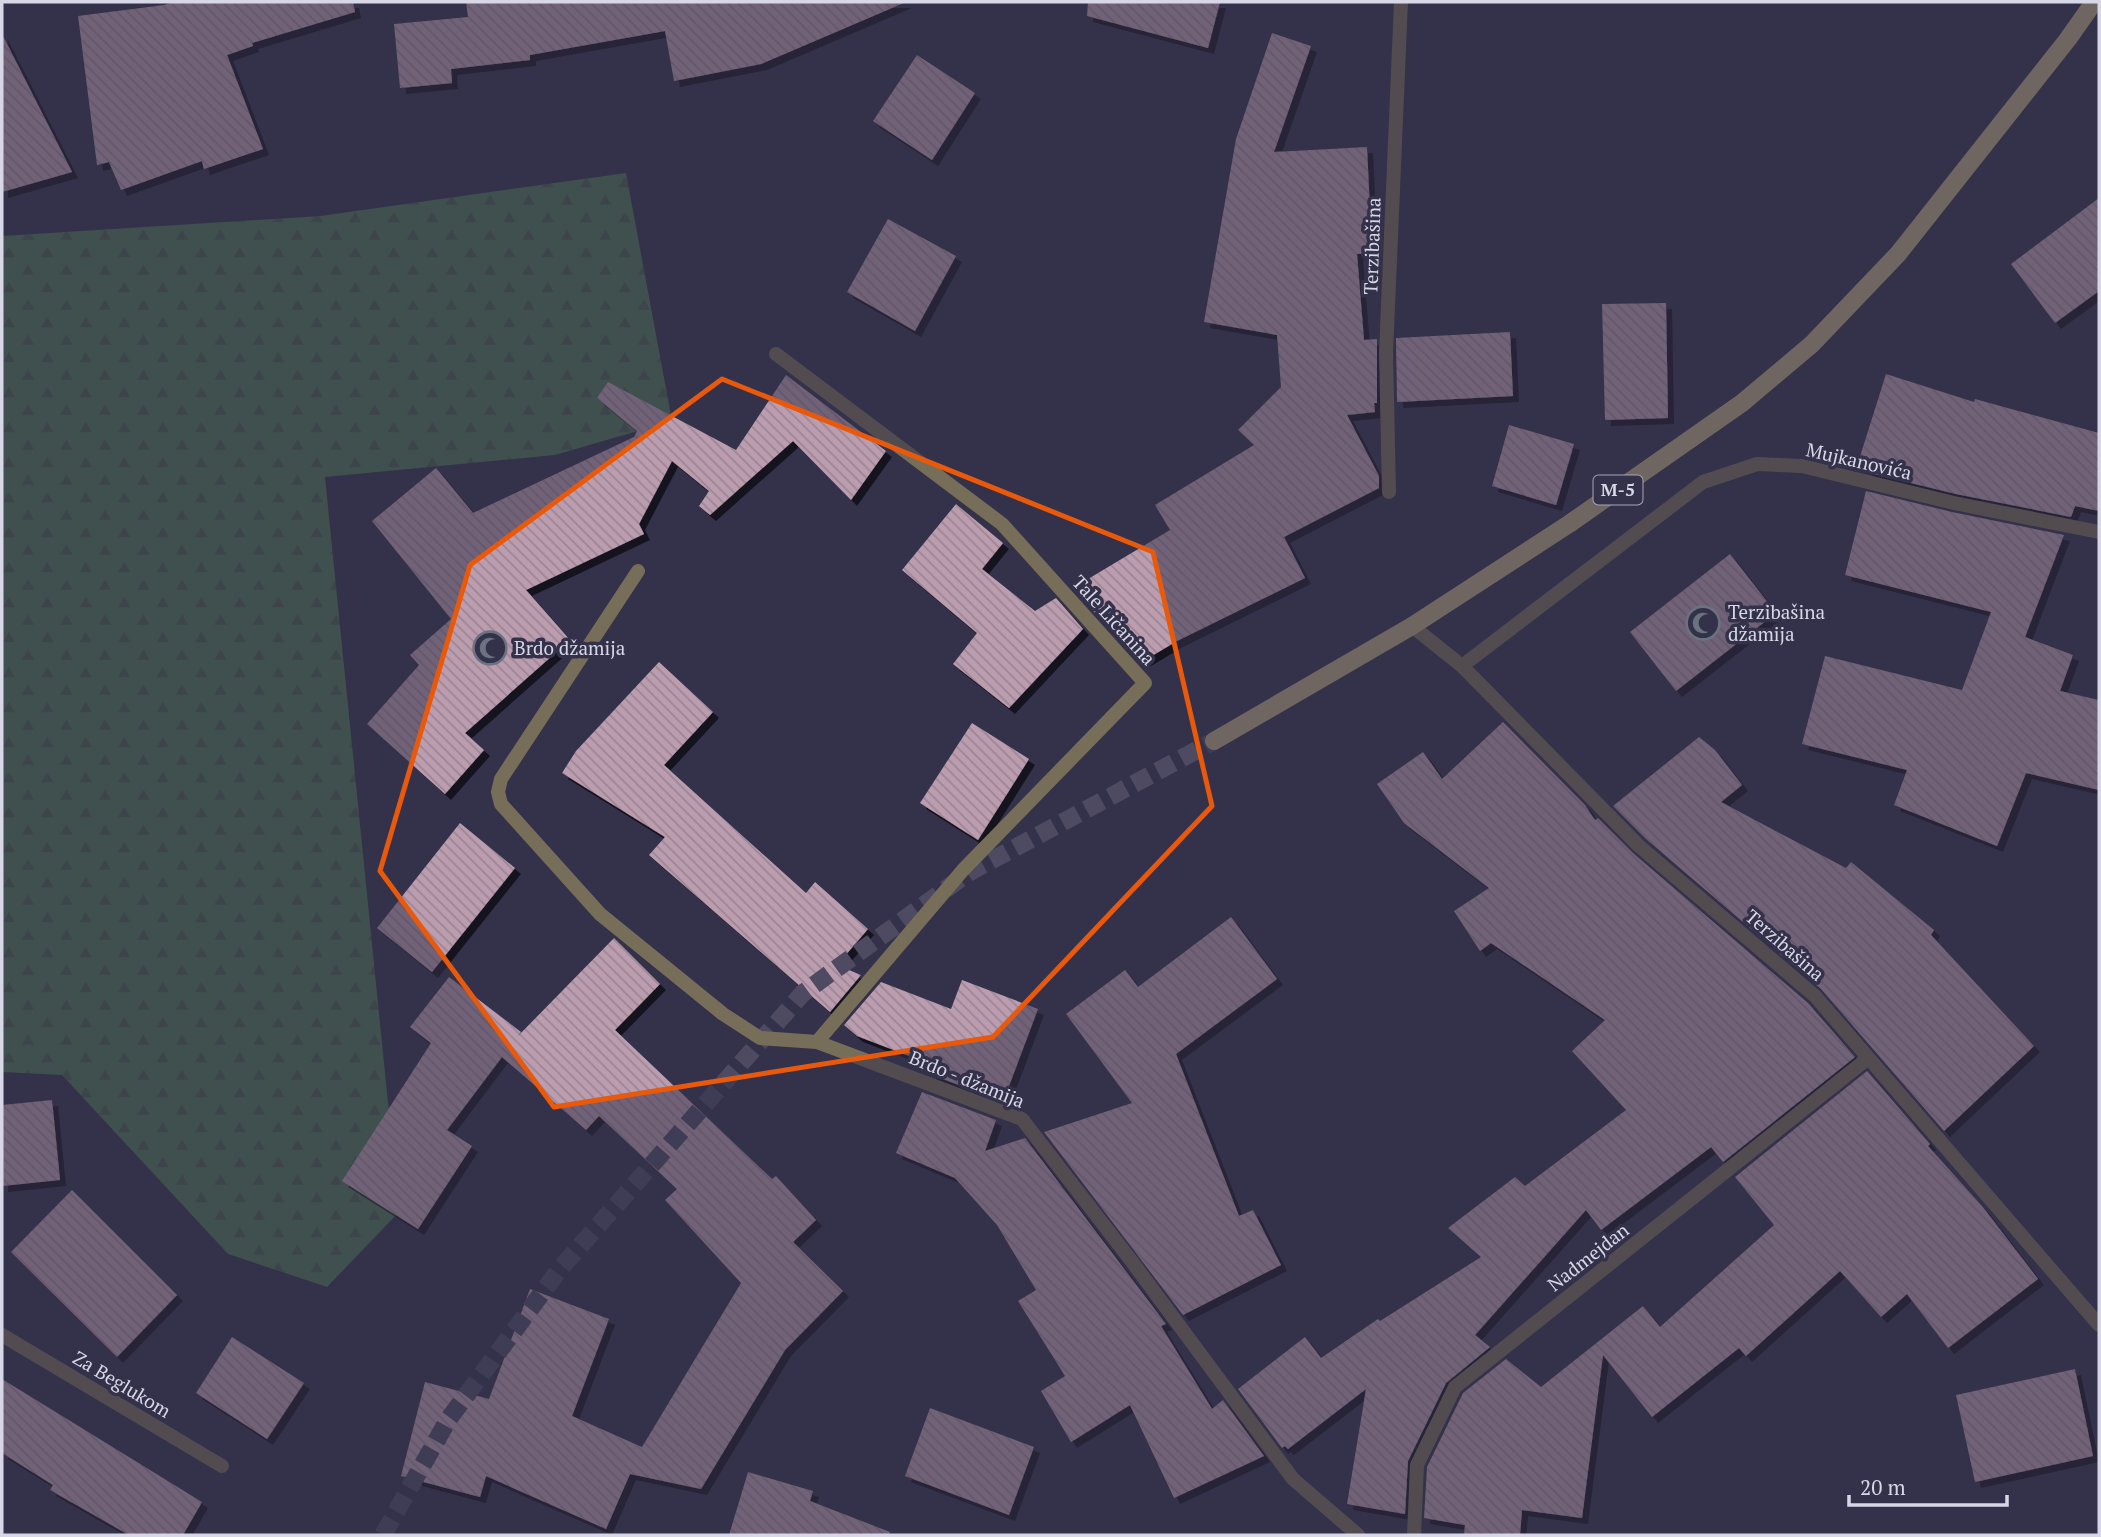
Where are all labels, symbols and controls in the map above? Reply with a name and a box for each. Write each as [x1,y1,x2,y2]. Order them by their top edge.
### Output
street label: Terzibašina [1357,197,1386,295]
street label: Mujkanovića [1804,436,1915,485]
road number: M-5 [1594,476,1642,504]
street label: Tale Ličanina [1067,569,1162,670]
place label: Terzibašina džamija [1728,599,1826,646]
mosque icon: Terzibašina džamija [1684,604,1722,642]
mosque icon: Brdo džamija [471,629,509,667]
place label: Brdo džamija [514,635,626,660]
street label: Terzibašina [1740,903,1830,986]
street label: Brdo - džamija [906,1044,1029,1113]
street label: Nadmejdan [1542,1217,1634,1296]
street label: Za Beglukom [69,1344,176,1423]
scale bar [1849,1464,2007,1508]
text: 20 m [1860,1473,1906,1501]

